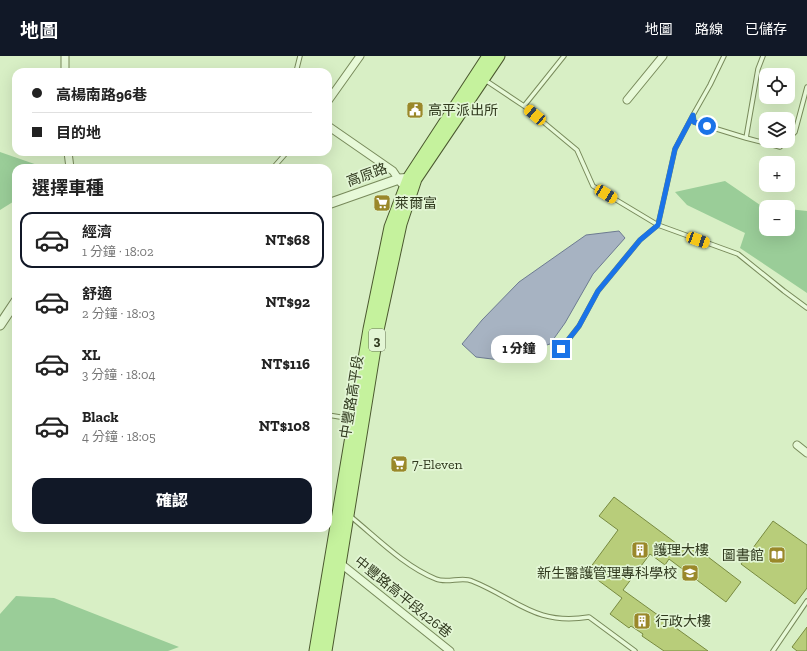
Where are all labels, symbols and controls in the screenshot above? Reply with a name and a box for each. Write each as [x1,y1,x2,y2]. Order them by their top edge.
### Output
text: 地圖 [20,19,58,42]
text: 地圖 [645,21,673,38]
text: 路線 [695,21,723,38]
text: 已儲存 [745,21,787,38]
map controls [759,68,795,236]
button: locate [759,68,795,104]
text: 高楊南路96巷 [56,86,147,104]
public building icon: 高平派出所 [405,100,425,120]
place label: 高平派出所 [428,102,498,119]
car [522,103,548,127]
button: layers [759,112,795,148]
route start [698,117,716,135]
text: 目的地 [56,124,101,142]
button: + [759,156,795,192]
street label: 高原路 [344,160,390,190]
text: 選擇車種 [32,177,104,199]
car [593,183,619,205]
supermarket icon: 萊爾富 [372,193,392,213]
place label: 萊爾富 [395,195,437,212]
button: − [759,200,795,236]
icon: car [34,222,70,258]
text: 經濟 [82,223,112,241]
car [685,230,711,250]
text: NT$68 [265,231,310,249]
text: 1 分鐘 · 18:02 [82,244,154,259]
icon: car [34,284,70,320]
text: 舒適 [82,285,112,303]
text: NT$92 [265,293,310,311]
text: 2 分鐘 · 18:03 [82,306,155,321]
road number: 3 [369,329,385,351]
callout: 1 分鐘 [491,335,547,363]
route end [552,340,570,358]
text: 1 分鐘 [502,341,536,356]
icon: car [34,346,70,382]
text: XL [82,346,100,364]
street label: 中豐路高平段 [337,354,367,440]
text: NT$116 [261,355,310,373]
text: 3 分鐘 · 18:04 [82,367,155,382]
icon: car [34,408,70,444]
text: Black [82,408,119,426]
text: NT$108 [259,417,310,435]
text: 4 分鐘 · 18:05 [82,429,156,444]
supermarket icon: 7-Eleven [389,454,409,474]
place label: 7-Eleven [412,456,463,473]
button: 確認 [32,478,312,524]
building icon: 護理大樓 [630,540,650,560]
place label: 護理大樓 [653,542,709,559]
library icon: 圖書館 [767,545,787,565]
place label: 圖書館 [722,547,764,564]
street label: 中豐路高平段426巷 [351,553,455,641]
school or university icon: 新生醫護管理專科學校 [680,563,700,583]
place label: 新生醫護管理專科學校 [537,565,677,582]
building icon: 行政大樓 [632,611,652,631]
place label: 行政大樓 [655,613,711,630]

